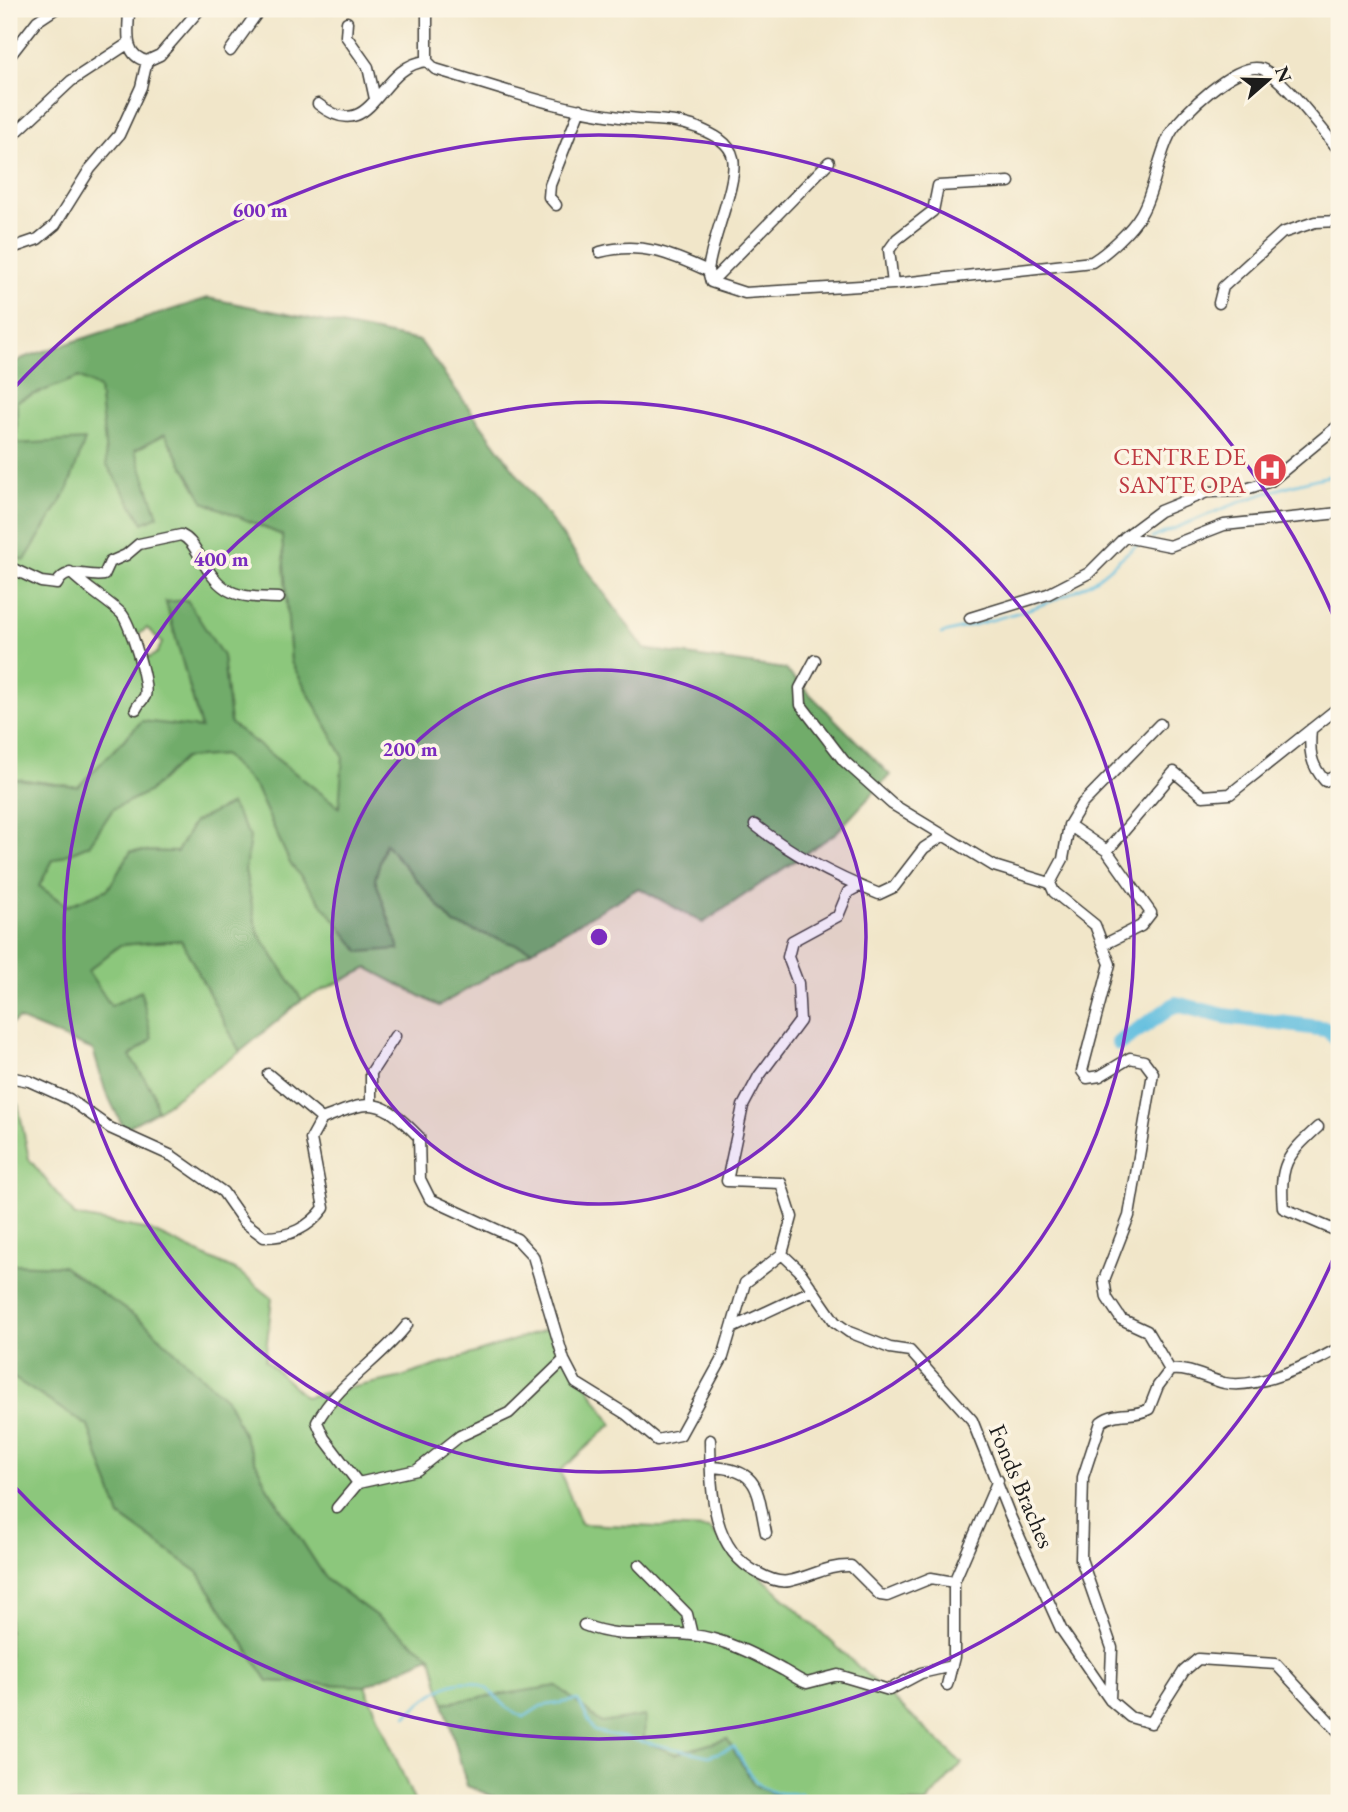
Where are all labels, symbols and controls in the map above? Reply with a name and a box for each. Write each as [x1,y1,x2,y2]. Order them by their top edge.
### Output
north arrow [1232,46,1302,116]
text: N [1269,63,1298,86]
text: 600 m [232,196,288,223]
place label: CENTRE DE SANTE OPA [1113,441,1246,500]
hospital icon: CENTRE DE SANTE OPA [1251,451,1289,489]
text: 400 m [193,545,249,572]
text: 200 m [382,735,438,762]
centre of rings [587,925,611,949]
street label: Fonds Braches [982,1419,1062,1553]

